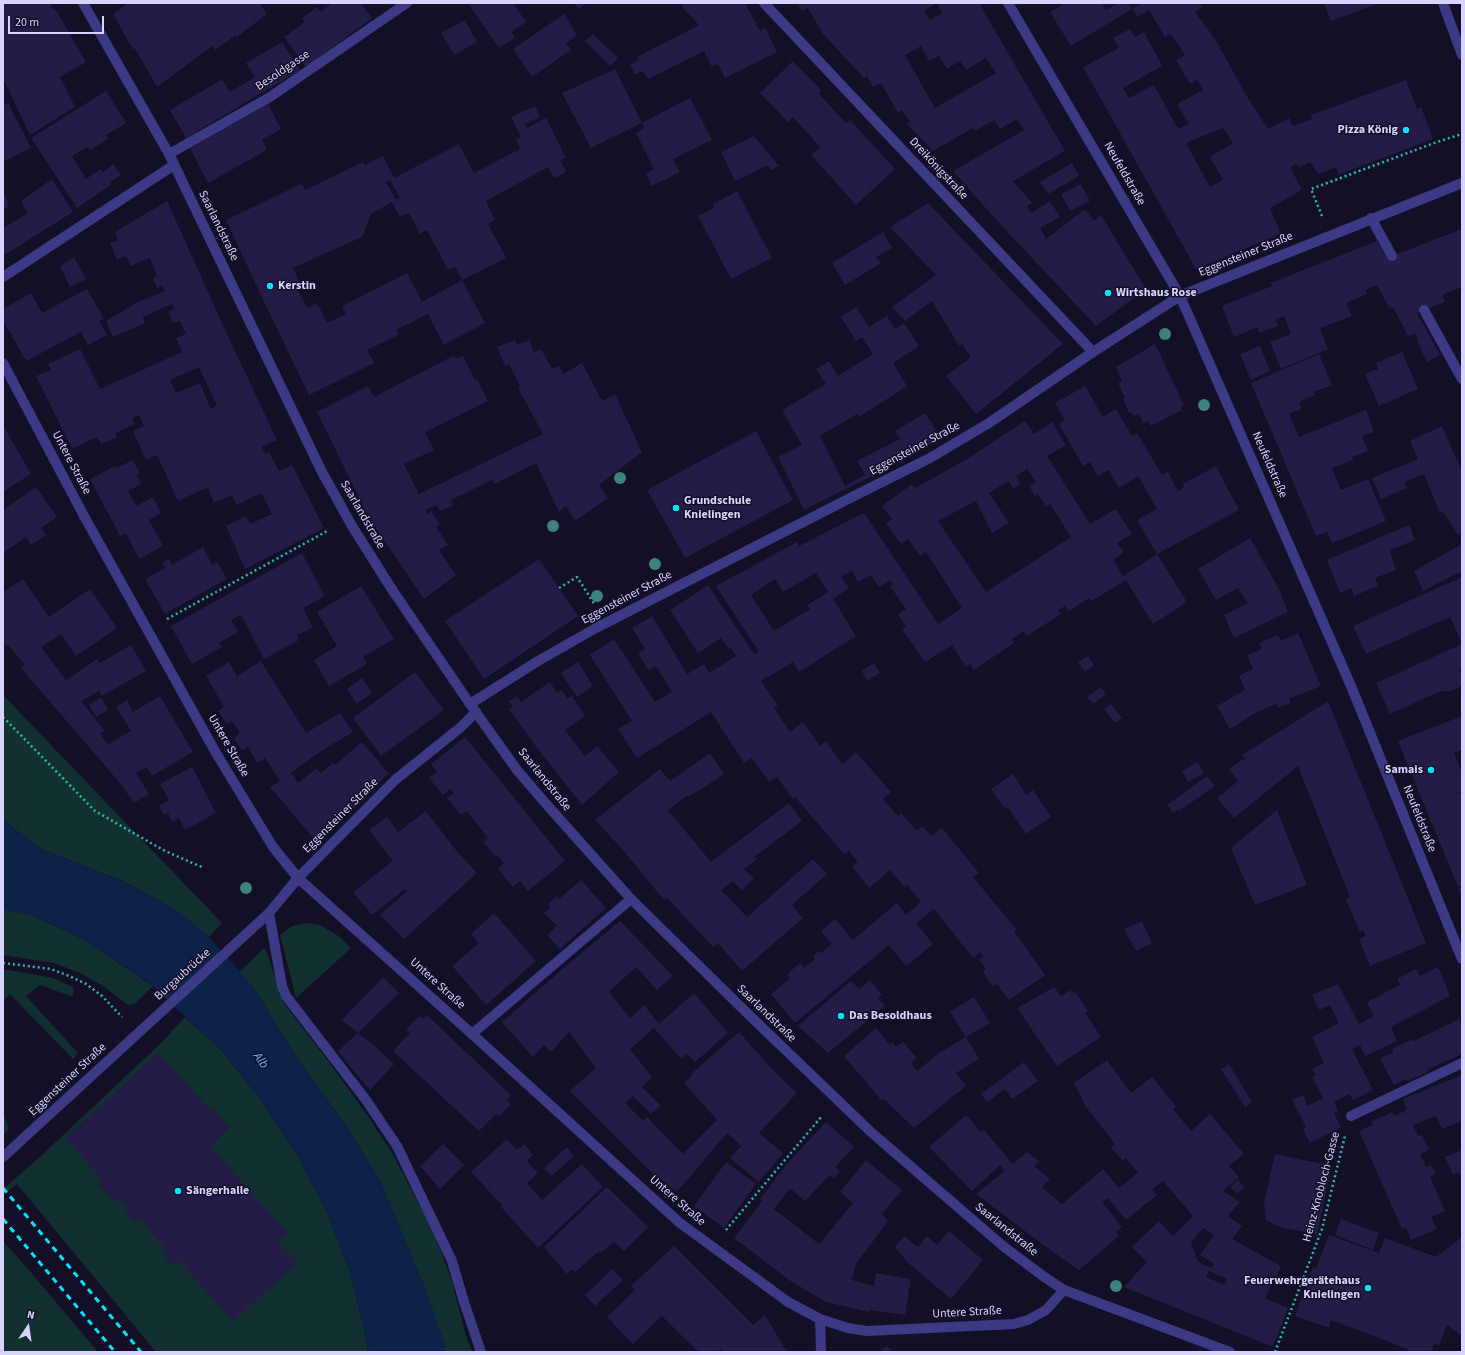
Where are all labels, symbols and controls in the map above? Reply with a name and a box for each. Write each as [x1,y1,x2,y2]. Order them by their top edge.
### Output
scale bar [10,8,106,34]
text: 20 m [15,14,39,31]
street label: Besoldgasse [253,48,313,94]
place label: Pizza König [1338,123,1398,137]
marker: Pizza König [1401,125,1411,135]
street label: Dreikönigstraße [906,135,970,203]
street label: Neufeldstraße [1100,140,1148,208]
street label: Saarlandstraße [195,188,241,264]
street label: Eggensteiner Straße [1197,230,1295,280]
place label: Kerstin [278,279,316,293]
marker: Kerstin [265,281,275,291]
place label: Wirtshaus Rose [1116,286,1197,300]
marker: Wirtshaus Rose [1103,288,1113,298]
street label: Eggensteiner Straße [867,419,963,479]
street label: Untere Straße [48,429,94,497]
street label: Neufeldstraße [1248,430,1290,500]
street label: Saarlandstraße [337,478,387,552]
place label: Grundschule Knielingen [684,494,751,522]
marker: Grundschule Knielingen [671,503,681,513]
street label: Eggensteiner Straße [579,568,675,628]
street label: Untere Straße [204,712,252,780]
street label: Saarlandstraße [514,746,574,814]
place label: Samais [1385,763,1423,777]
marker: Samais [1426,765,1436,775]
street label: Eggensteiner Straße [300,775,382,857]
street label: Neufeldstraße [1399,783,1439,855]
street label: Burgaubrücke [152,946,214,1004]
street label: Untere Straße [406,955,468,1013]
street label: Saarlandstraße [733,982,799,1046]
place label: Das Besoldhaus [849,1009,932,1023]
marker: Das Besoldhaus [836,1011,846,1021]
street label: Eggensteiner Straße [26,1040,110,1120]
water label: Alb [249,1050,271,1072]
street label: Heinz-Knobloch-Gasse [1300,1130,1344,1244]
street label: Untere Straße [646,1173,708,1229]
place label: Sängerhalle [186,1184,249,1198]
marker: Sängerhalle [173,1186,183,1196]
street label: Saarlandstraße [972,1200,1040,1260]
place label: Feuerwehrgerätehaus Knielingen [1244,1274,1360,1302]
marker: Feuerwehrgerätehaus Knielingen [1363,1283,1373,1293]
street label: Untere Straße [932,1304,1002,1322]
north arrow [8,1307,48,1347]
text: N [26,1307,36,1323]

